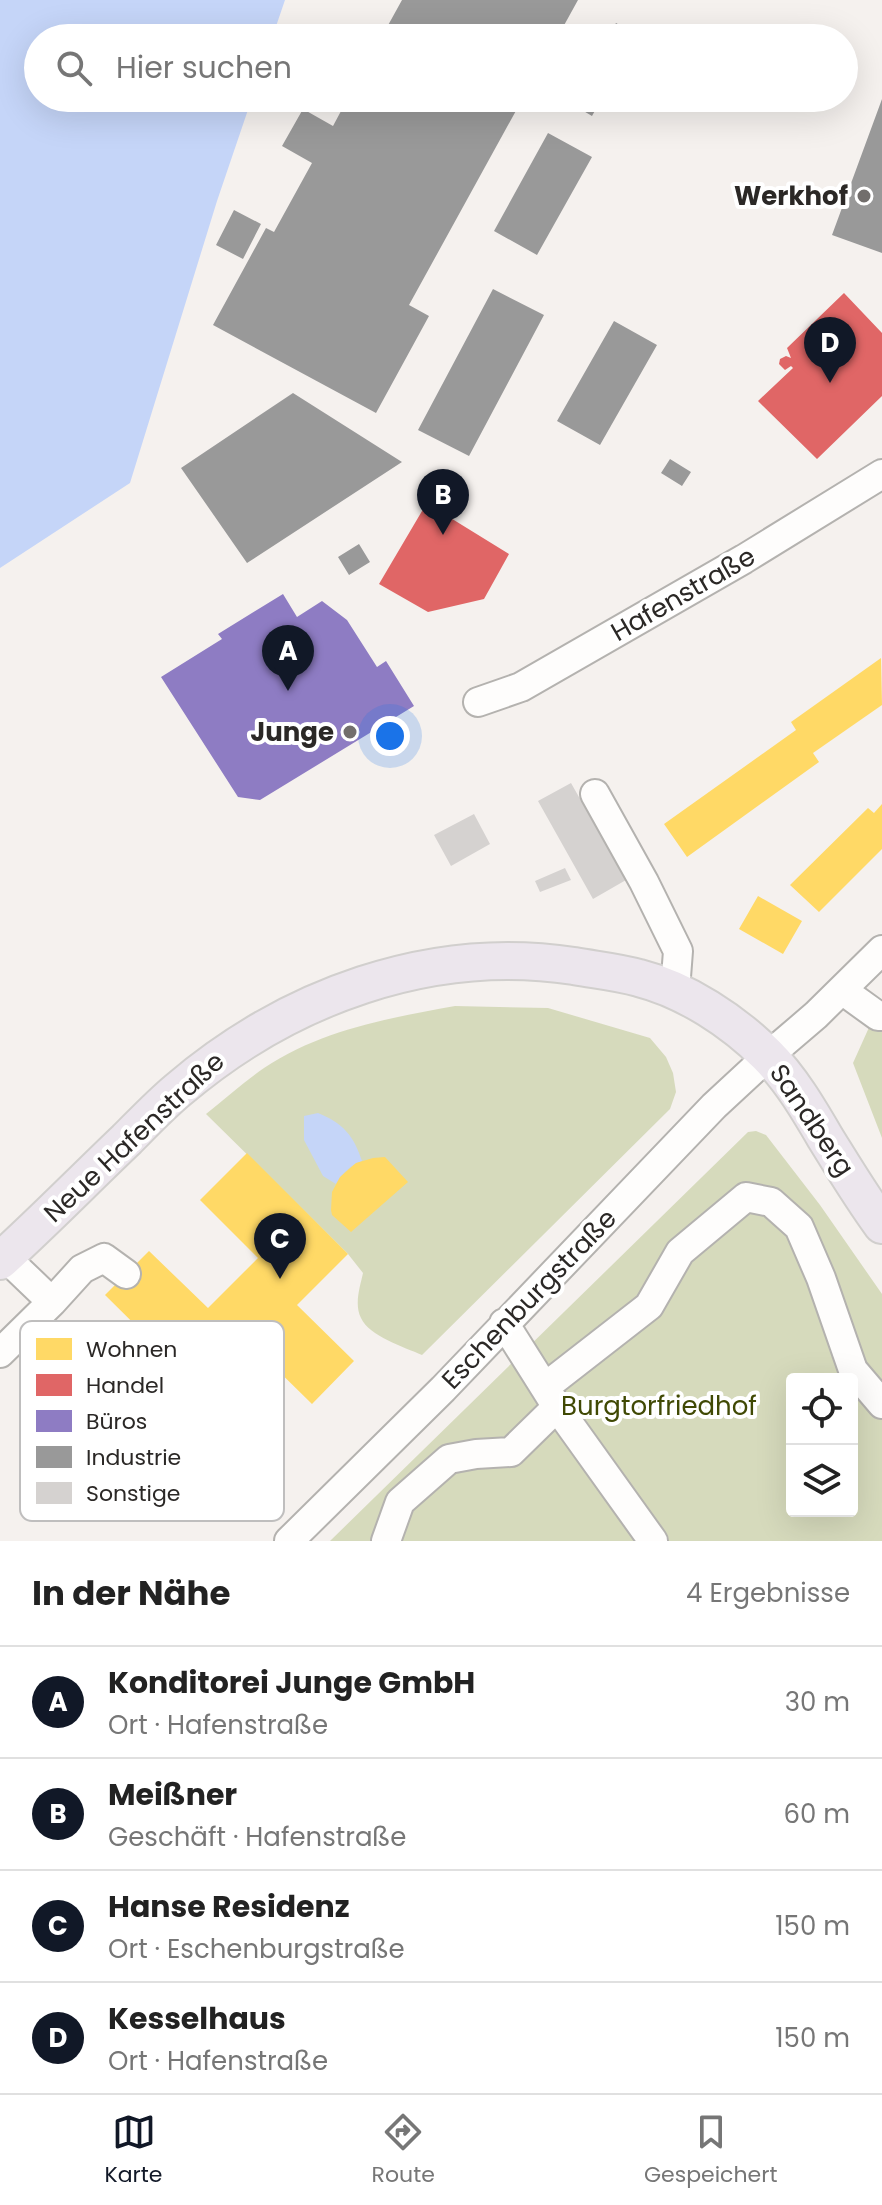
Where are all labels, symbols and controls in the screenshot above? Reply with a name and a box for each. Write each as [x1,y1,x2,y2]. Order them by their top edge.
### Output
search box [24,24,858,112]
icon: search [52,46,96,90]
text: Hier suchen [116,46,292,89]
place label: Werkhof [734,178,848,214]
marker: Werkhof [855,187,873,205]
pin: D [804,317,856,383]
pin: B [417,469,469,535]
street label: Hafenstraße [604,538,762,650]
pin: A [262,625,314,691]
place label: Junge [250,714,334,750]
your location [370,716,410,756]
marker: Junge [341,723,359,741]
street label: Neue Hafenstraße [36,1044,232,1230]
street label: Sandberg [761,1057,863,1183]
street label: Eschenburgstraße [433,1201,625,1397]
pin: C [254,1213,306,1279]
legend [20,1321,284,1521]
text: Wohnen [86,1334,177,1365]
text: Handel [86,1370,164,1401]
map controls [786,1373,858,1517]
button: locate [786,1373,858,1445]
park label: Burgtorfriedhof [561,1388,757,1424]
text: Büros [86,1406,147,1437]
text: Industrie [86,1442,181,1473]
button: layers [786,1445,858,1517]
text: Sonstige [86,1478,181,1509]
text: In der Nähe [32,1569,230,1617]
text: 4 Ergebnisse [686,1575,850,1611]
text: Konditorei Junge GmbH [108,1661,475,1704]
text: A [48,1684,68,1720]
text: 30 m [785,1684,850,1720]
text: Ort · Hafenstraße [108,1707,328,1743]
text: Meißner [108,1773,237,1816]
text: B [49,1796,67,1832]
text: 60 m [783,1796,850,1832]
text: Geschäft · Hafenstraße [108,1819,406,1855]
text: Hanse Residenz [108,1885,350,1928]
text: C [48,1908,68,1944]
text: 150 m [775,1908,850,1944]
text: Ort · Eschenburgstraße [108,1931,405,1967]
text: Kesselhaus [108,1997,286,2040]
text: D [49,2020,67,2056]
text: 150 m [775,2020,850,2056]
text: Ort · Hafenstraße [108,2043,328,2079]
tab: Karte [105,2110,162,2191]
tab: Route [372,2110,435,2191]
tab: Gespeichert [644,2110,777,2191]

